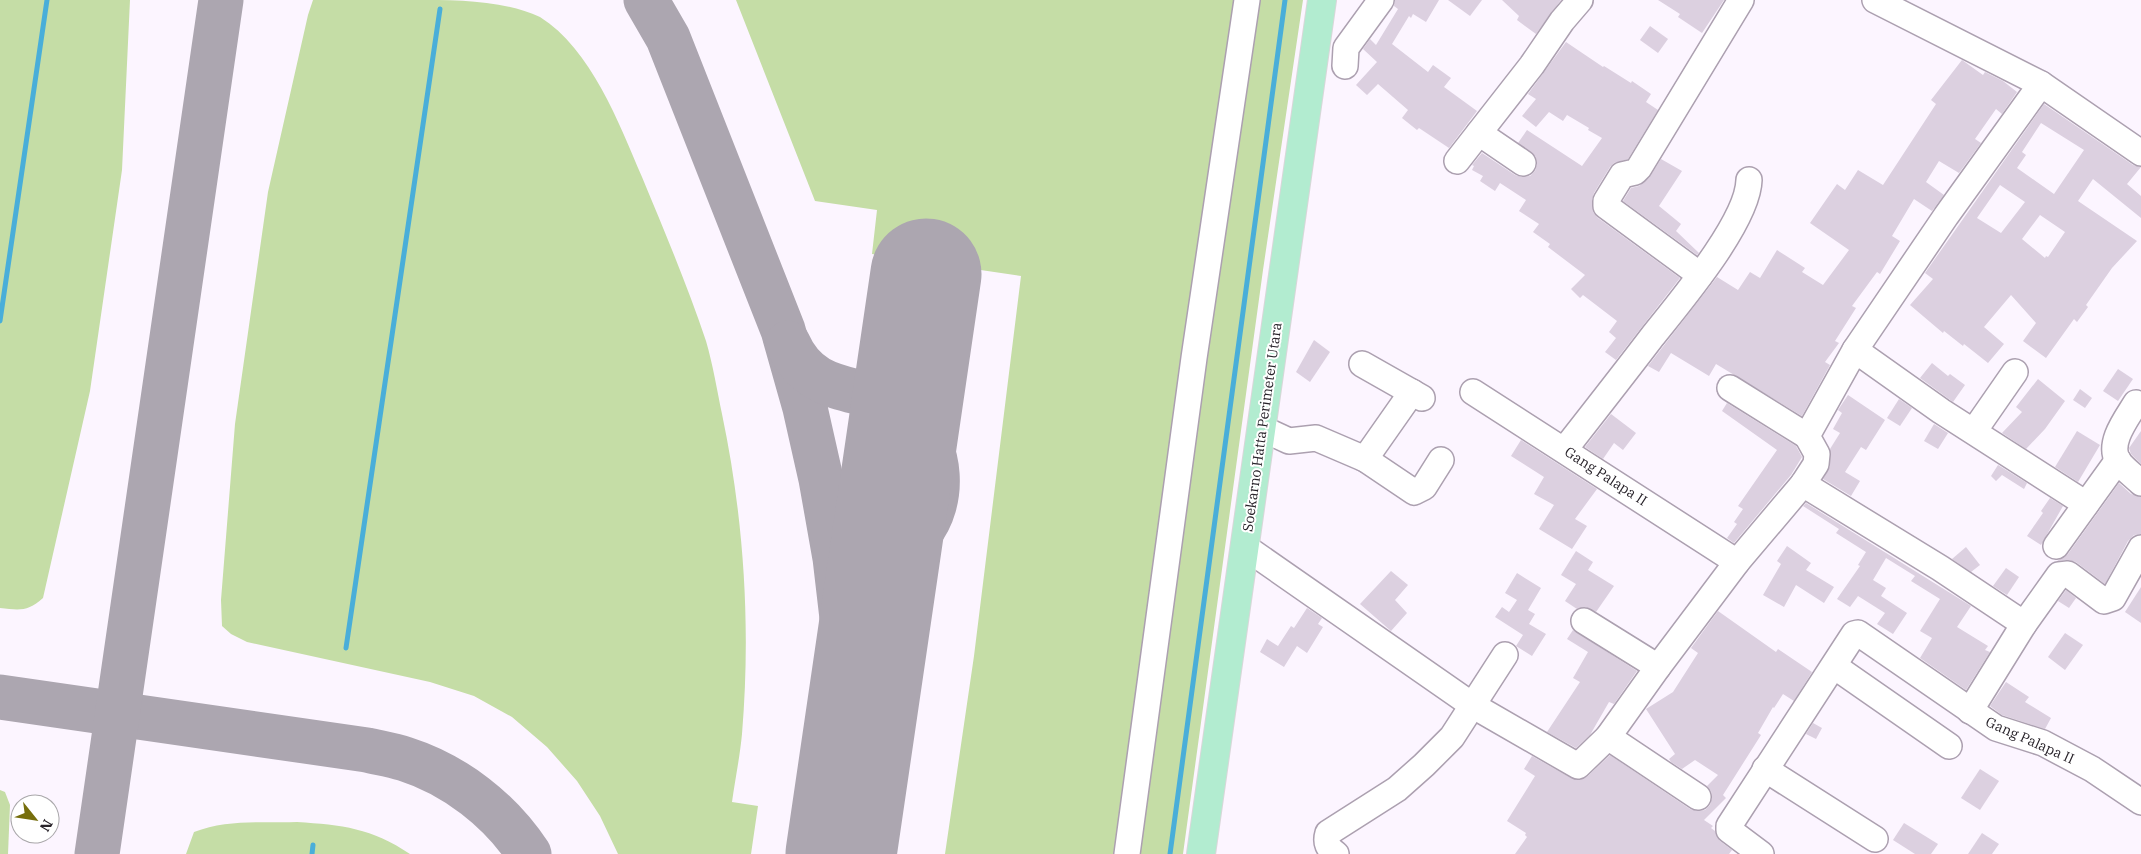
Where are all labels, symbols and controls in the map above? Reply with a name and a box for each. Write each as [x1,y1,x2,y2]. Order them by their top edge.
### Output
street label: Soekarno Hatta Perimeter Utara [1238,321,1286,533]
street label: Gang Palapa II [1561,443,1651,510]
street label: Gang Palapa II [1983,712,2077,768]
north arrow [10,794,60,844]
text: N [36,816,57,835]

